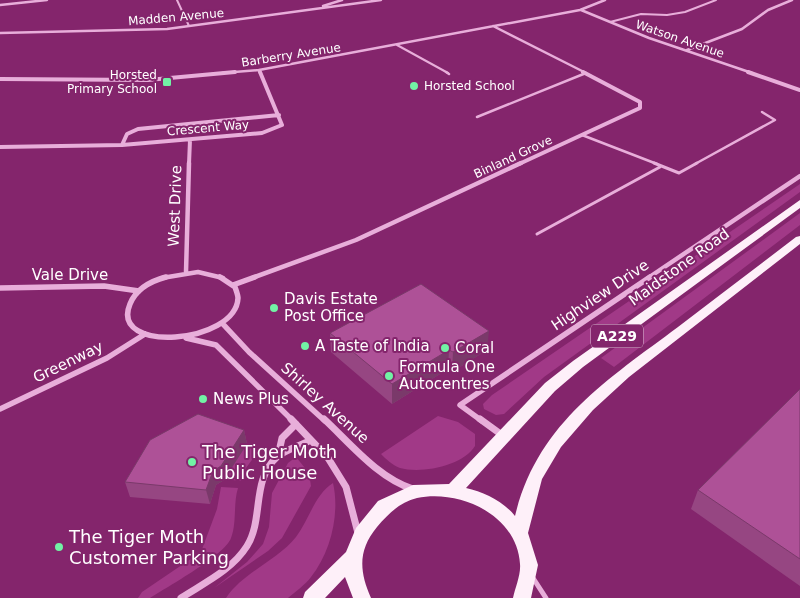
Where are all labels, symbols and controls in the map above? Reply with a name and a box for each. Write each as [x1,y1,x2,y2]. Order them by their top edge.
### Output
street label: Madden Avenue [127,6,225,28]
street label: Watson Avenue [634,17,726,61]
street label: Barberry Avenue [240,40,342,70]
place label: Horsted Primary School [67,68,157,96]
marker: Horsted Primary School [161,76,173,88]
place label: Horsted School [424,79,515,93]
marker: Horsted School [408,80,420,92]
street label: Crescent Way [166,117,250,139]
street label: Binland Grove [472,133,554,181]
street label: West Drive [165,165,185,247]
street label: Maidstone Road [625,224,733,310]
street label: Highview Drive [548,256,652,334]
street label: Vale Drive [32,266,108,284]
place label: Davis Estate Post Office [284,290,378,325]
marker: Davis Estate Post Office [268,302,280,314]
road number: A229 [591,324,643,348]
street label: Greenway [30,337,106,387]
place label: A Taste of India [315,337,430,355]
place label: Coral [455,339,494,357]
marker: A Taste of India [299,340,311,352]
marker: Coral [439,342,451,354]
place label: Formula One Autocentres [399,358,495,393]
street label: Shirley Avenue [277,359,373,447]
marker: Formula One Autocentres [383,370,395,382]
place label: News Plus [213,390,289,408]
marker: News Plus [197,393,209,405]
place label: The Tiger Moth Public House [201,441,337,483]
marker: The Tiger Moth Public House [186,456,198,468]
place label: The Tiger Moth Customer Parking [68,526,229,568]
marker: The Tiger Moth Customer Parking [53,541,65,553]

